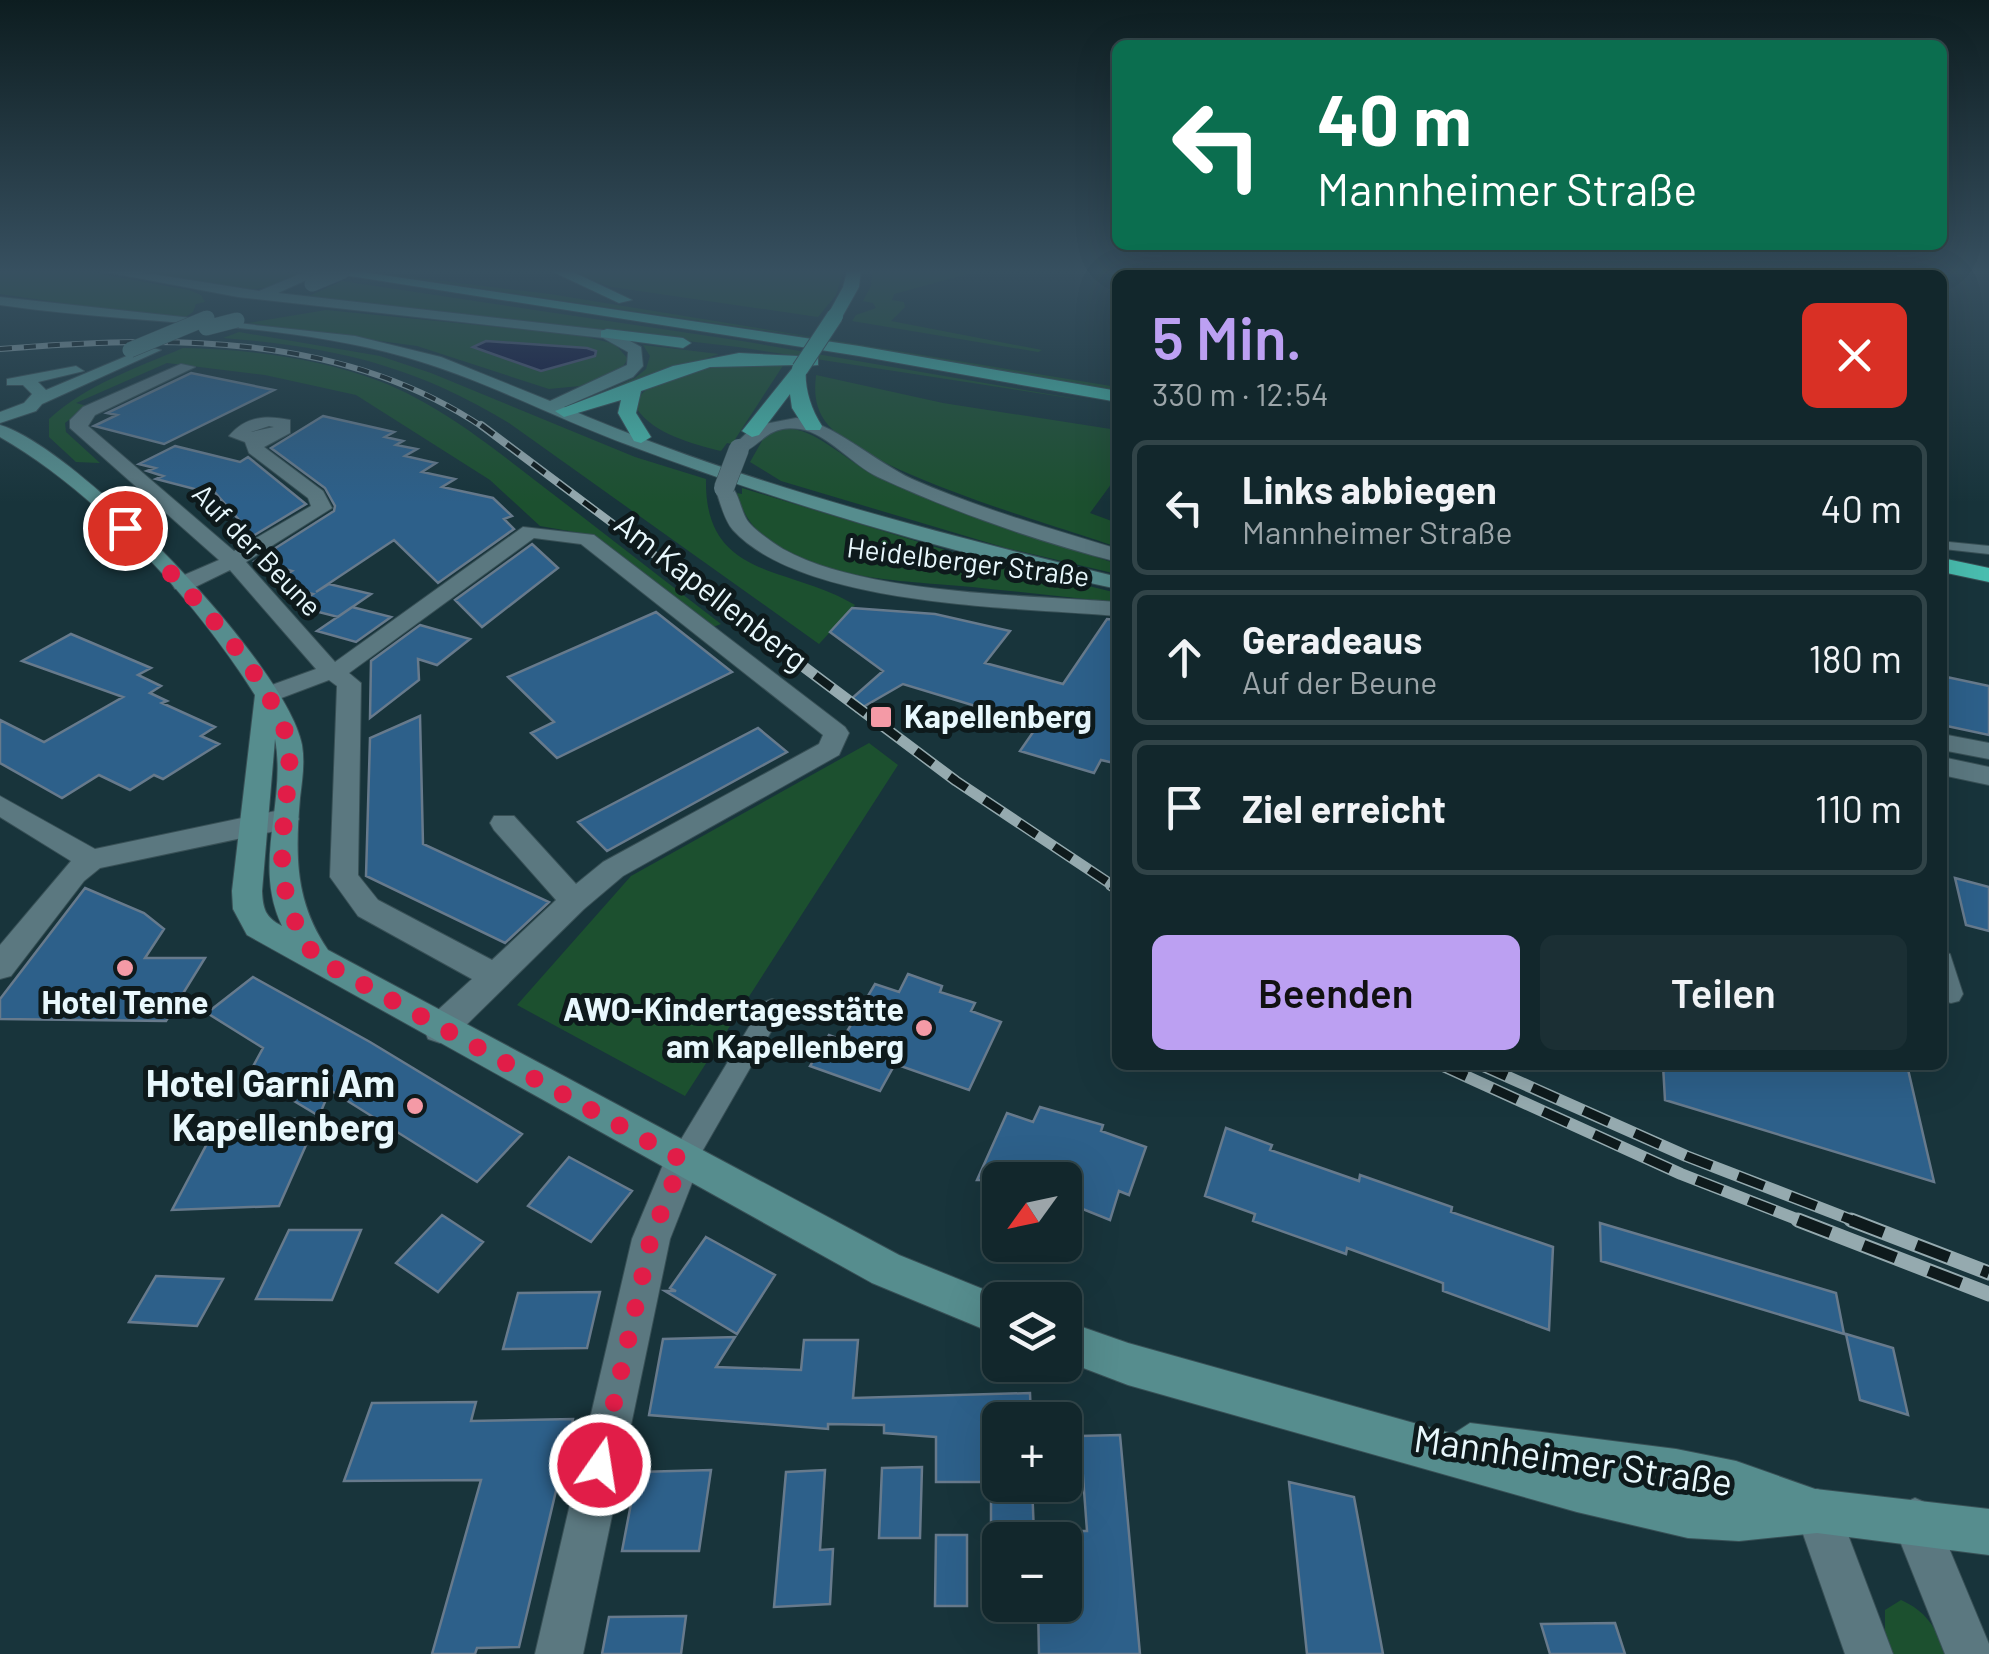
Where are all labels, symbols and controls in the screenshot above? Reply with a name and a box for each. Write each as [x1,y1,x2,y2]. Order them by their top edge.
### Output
text: 40 m [1317,76,1472,160]
icon: left [1152,80,1282,210]
text: Mannheimer Straße [1317,161,1697,215]
text: 5 Min. [1152,300,1302,372]
button: close [1802,303,1907,408]
text: 330 m · 12:54 [1152,374,1329,412]
text: Links abbiegen [1242,466,1497,512]
street label: Auf der Beune [186,476,329,623]
icon: left [1157,480,1212,535]
text: 40 m [1821,485,1902,531]
pin [83,486,168,571]
icon: arrive [98,501,153,556]
street label: Am Kapellenberg [608,503,816,678]
text: Mannheimer Straße [1242,512,1512,550]
street label: Heidelberger Straße [845,529,1091,593]
text: Geradeaus [1242,616,1422,662]
icon: ahead [1157,630,1212,685]
text: 180 m [1808,635,1902,681]
text: Auf der Beune [1242,662,1437,700]
place label: Kapellenberg [904,696,1092,734]
marker: Kapellenberg [868,704,894,730]
icon: arrive [1157,780,1212,835]
text: Ziel erreicht [1242,785,1446,831]
text: 110 m [1815,785,1902,831]
button: Beenden [1152,935,1520,1050]
button: Teilen [1540,935,1907,1050]
marker: Hotel Tenne [114,957,136,979]
place label: Hotel Tenne [42,982,208,1020]
place label: AWO-Kindertagesstätte am Kapellenberg [563,989,904,1064]
marker: AWO-Kindertagesstätte am Kapellenberg [913,1017,935,1039]
place label: Hotel Garni Am Kapellenberg [146,1059,395,1149]
marker: Hotel Garni Am Kapellenberg [404,1095,426,1117]
north arrow [982,1162,1082,1262]
map controls [982,1162,1082,1622]
button: layers [982,1282,1082,1382]
button: + [982,1402,1082,1502]
position arrow [548,1413,652,1517]
street label: Mannheimer Straße [1411,1414,1735,1504]
button: − [982,1522,1082,1622]

